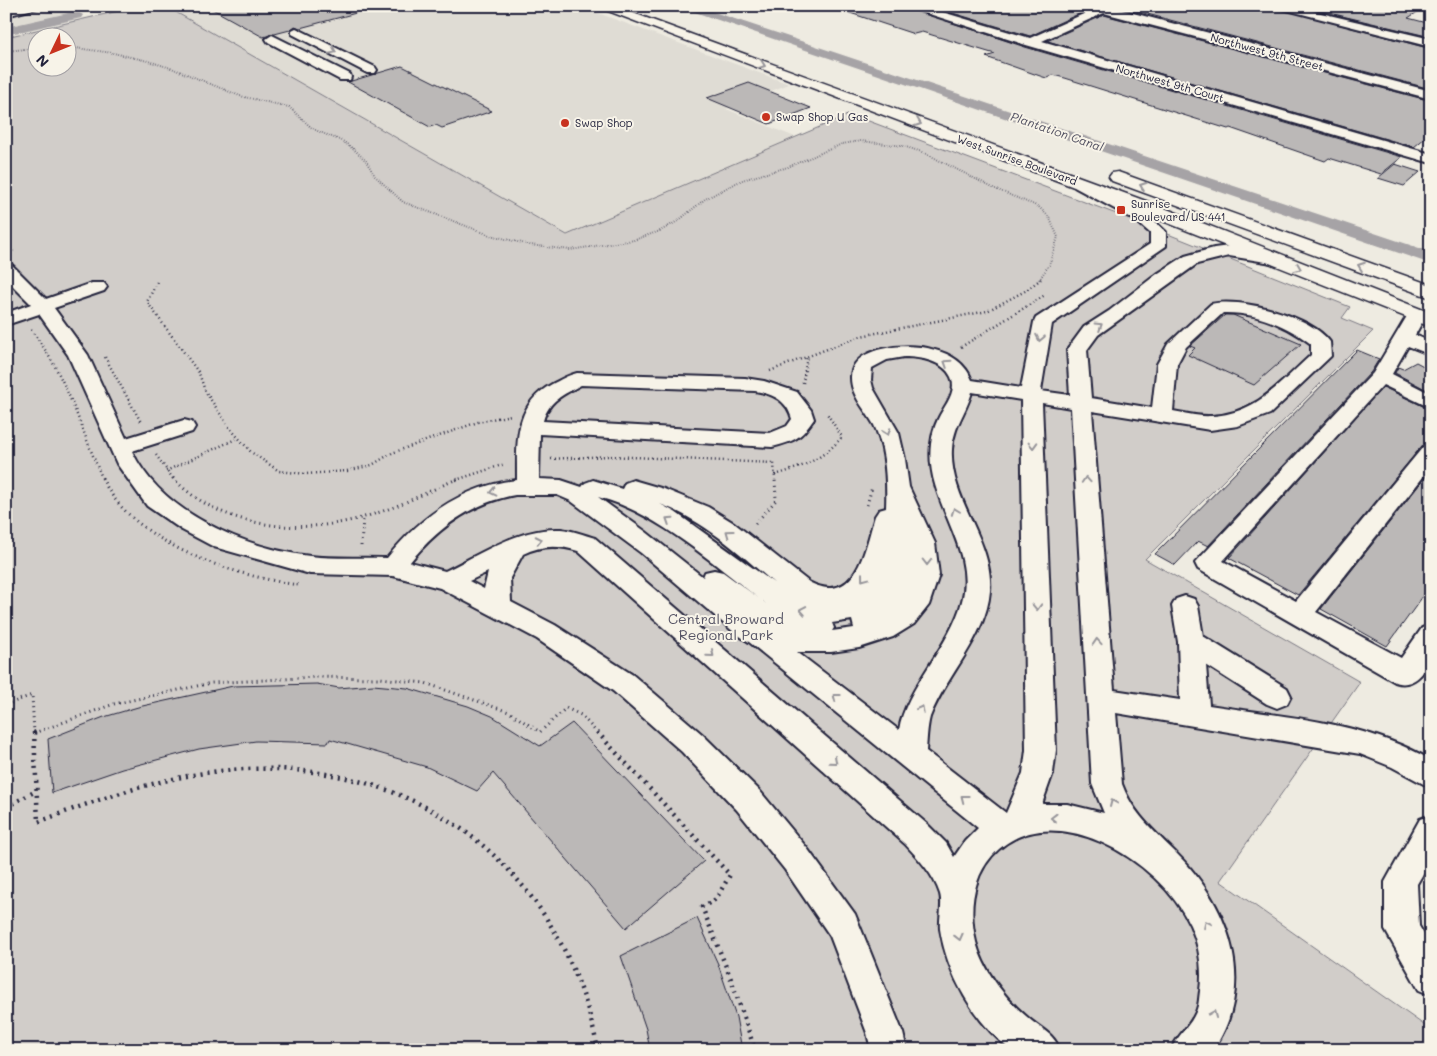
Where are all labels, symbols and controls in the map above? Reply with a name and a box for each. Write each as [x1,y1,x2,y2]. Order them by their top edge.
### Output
north arrow [28,28,78,78]
street label: Northwest 9th Street [1209,29,1325,74]
one-way arrow [328,45,337,55]
text: N [32,51,53,72]
one-way arrow [757,59,766,69]
street label: Northwest 9th Court [1114,60,1226,105]
water label: Plantation Canal [1009,108,1106,154]
place label: Swap Shop U Gas [776,109,868,124]
marker: Swap Shop U Gas [760,111,772,123]
place label: Swap Shop [575,115,633,130]
marker: Swap Shop [559,117,571,129]
one-way arrow [913,117,922,127]
street label: West Sunrise Boulevard [955,131,1079,188]
one-way arrow [1139,182,1147,192]
place label: Sunrise Boulevard/US 441 [1131,196,1226,224]
marker: Sunrise Boulevard/US 441 [1115,204,1127,216]
one-way arrow [1357,262,1366,272]
one-way arrow [1294,263,1302,273]
one-way arrow [1093,323,1102,333]
one-way arrow [1035,334,1046,343]
one-way arrow [943,360,952,369]
one-way arrow [881,428,891,436]
one-way arrow [1028,441,1038,449]
one-way arrow [1081,476,1092,484]
one-way arrow [488,487,497,497]
one-way arrow [951,507,961,516]
one-way arrow [666,517,675,526]
one-way arrow [725,530,735,539]
one-way arrow [534,535,543,545]
one-way arrow [922,559,932,567]
one-way arrow [861,572,870,582]
one-way arrow [1032,603,1043,611]
one-way arrow [799,606,807,616]
park label: Central Broward Regional Park [668,609,784,644]
one-way arrow [1092,638,1103,646]
one-way arrow [706,648,715,657]
one-way arrow [833,694,842,703]
one-way arrow [915,705,925,714]
one-way arrow [828,755,837,764]
one-way arrow [961,795,970,803]
one-way arrow [1109,799,1120,808]
one-way arrow [1050,813,1058,823]
one-way arrow [1203,921,1213,930]
one-way arrow [953,933,964,942]
one-way arrow [1206,1010,1217,1019]

